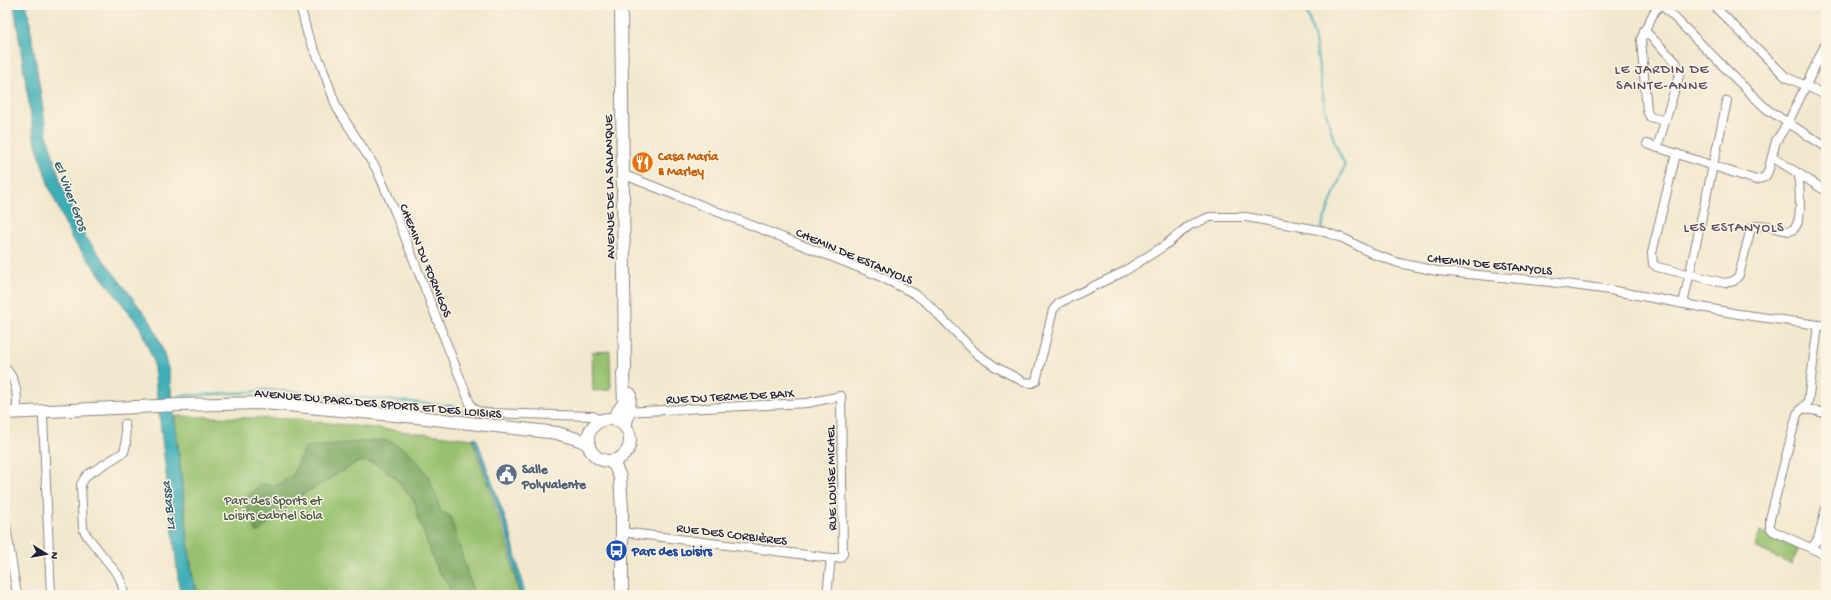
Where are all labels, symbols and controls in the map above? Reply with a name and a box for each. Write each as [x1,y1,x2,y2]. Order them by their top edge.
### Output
district label: LE JARDIN DE SAINTE-ANNE [1615,62,1710,95]
street label: AVENUE DE LA SALANQUE [602,114,619,259]
restaurant icon: Casa Maria & Marley [630,149,656,175]
place label: Casa Maria & Marley [657,150,719,180]
water label: El Viver Gros [49,158,91,235]
street label: CHEMIN DU FORMIGOS [395,202,455,321]
district label: LES ESTANYOLS [1683,220,1785,237]
street label: CHEMIN DE ESTANYOLS [793,226,916,289]
street label: CHEMIN DE ESTANYOLS [1426,251,1554,280]
street label: AVENUE DU PARC DES SPORTS ET DES LOISIRS [253,386,503,423]
street label: RUE DU TERME DE BAIX [666,387,796,408]
street label: RUE LOUISE MICHEL [824,424,841,531]
public building icon: Salle Polyvalente [494,462,520,488]
place label: Salle Polyvalente [521,463,587,493]
water label: La Bassa [158,479,181,531]
park label: Parc des Sports et Loisirs Gabriel Sola [223,494,324,524]
street label: RUE DES CORBIÈRES [675,520,789,550]
north arrow [26,534,66,574]
bus stop icon: Parc des Loisirs [603,537,629,563]
place label: Parc des Loisirs [631,545,713,560]
text: N [47,551,60,560]

